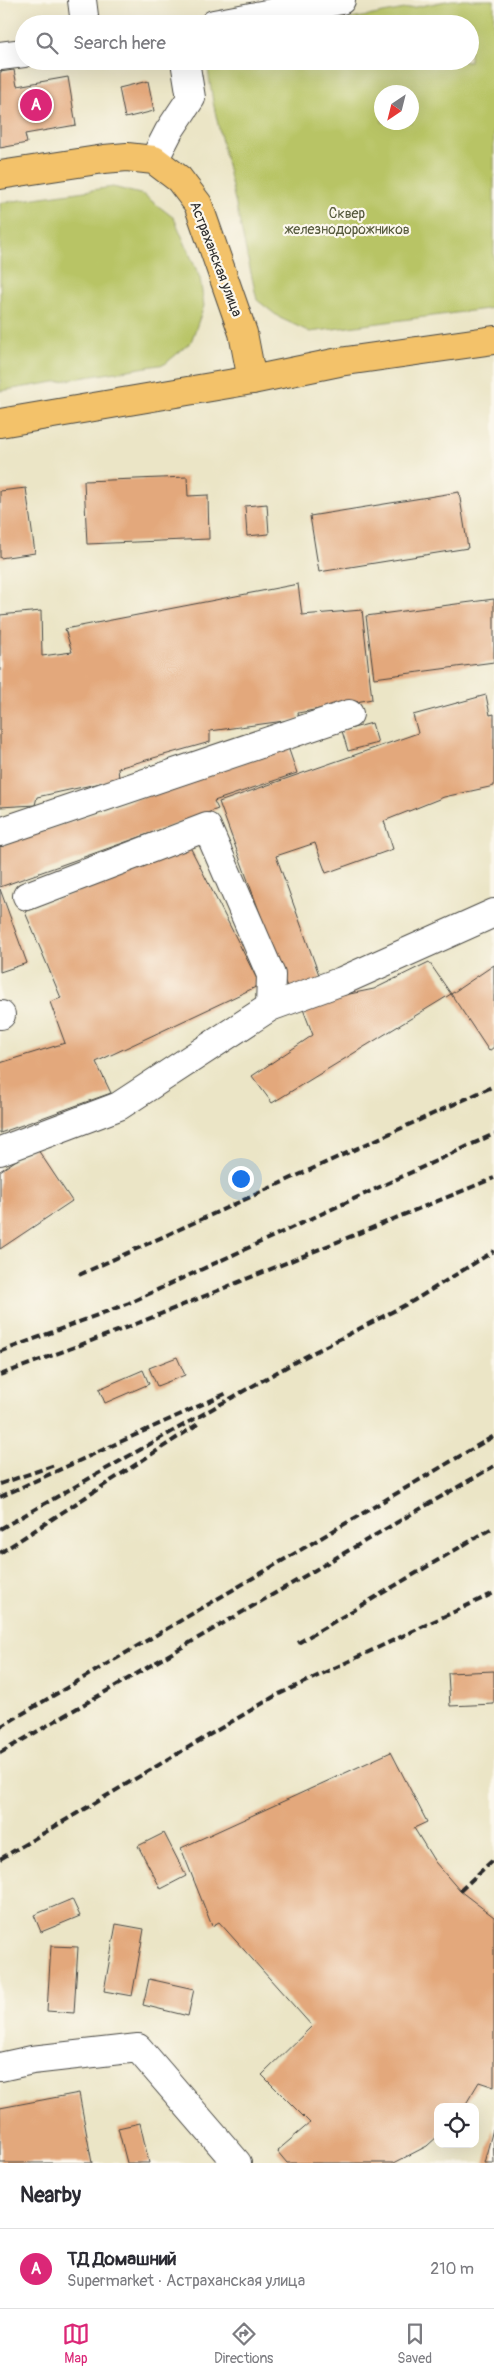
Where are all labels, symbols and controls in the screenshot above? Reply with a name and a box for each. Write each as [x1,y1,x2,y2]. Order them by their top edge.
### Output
search box [15,15,479,70]
icon: search [33,29,61,57]
text: Search here [73,31,166,55]
north arrow [374,85,419,130]
pin: A [20,86,52,124]
street label: Астраханская улица [186,199,246,319]
park label: Сквер железнодорожников [284,205,410,238]
your location [228,1166,254,1192]
map controls [434,2103,479,2148]
button: locate [434,2103,479,2148]
text: Nearby [20,2182,81,2209]
text: ТД Домашний [67,2247,177,2271]
text: A [31,2259,41,2279]
text: 210 m [430,2259,474,2279]
text: Supermarket · Астраханская улица [67,2271,305,2291]
tab: Map [62,2320,90,2367]
tab: Directions [214,2320,273,2367]
tab: Saved [397,2320,432,2367]

